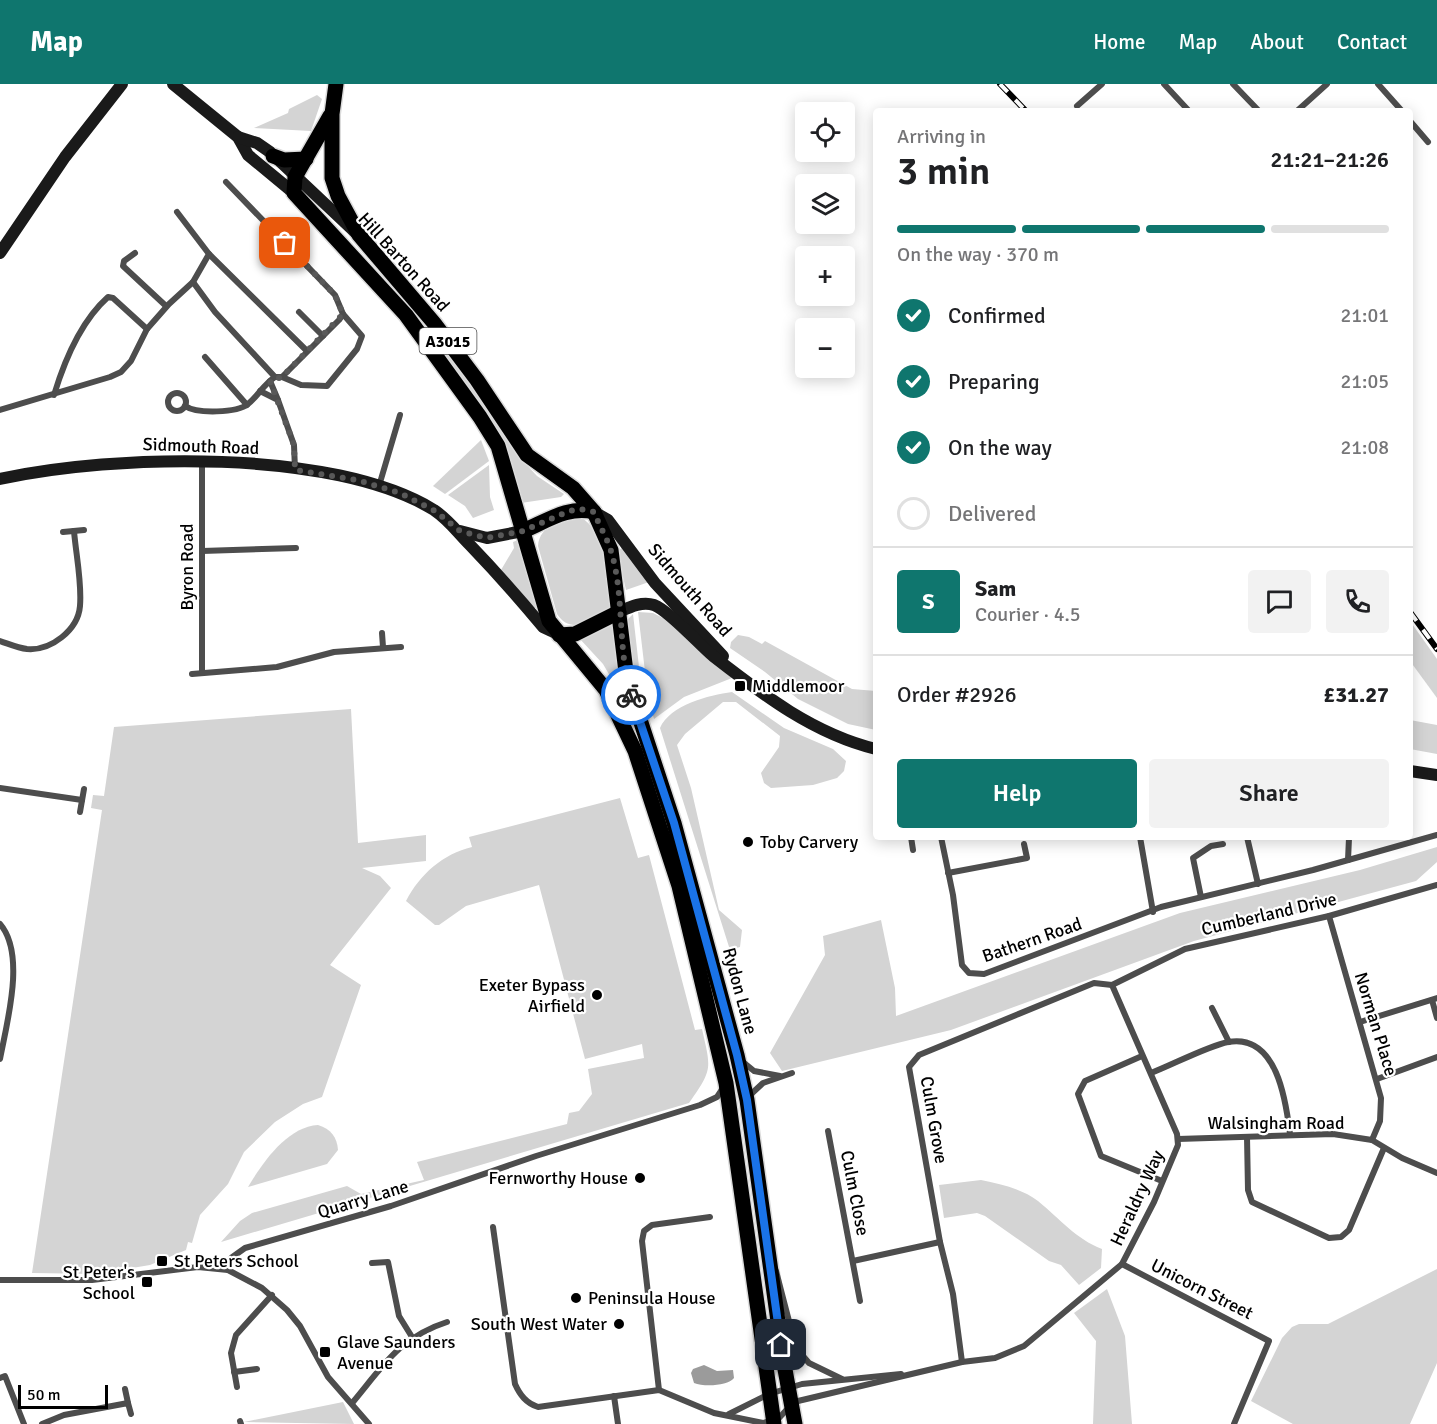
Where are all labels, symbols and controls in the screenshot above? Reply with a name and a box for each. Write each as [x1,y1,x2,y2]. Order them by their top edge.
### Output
text: Map [30,25,83,59]
text: Home [1093,29,1146,55]
text: Map [1179,29,1217,55]
text: About [1250,29,1304,55]
text: Contact [1337,29,1407,55]
map controls [795,102,855,378]
button: locate [795,102,855,162]
text: Arriving in [897,124,986,149]
text: 21:21–21:26 [1271,146,1389,173]
text: 3 min [897,147,990,195]
button: layers [795,174,855,234]
street label: Hill Barton Road [354,208,454,316]
pin [259,217,310,268]
icon: bag [268,226,301,259]
text: On the way · 370 m [897,242,1059,267]
button: + [795,246,855,306]
icon: check [897,299,930,332]
text: Confirmed [948,302,1046,329]
text: 21:01 [1340,303,1389,328]
button: − [795,318,855,378]
road number: A3015 [420,328,476,354]
icon: check [897,365,930,398]
text: Preparing [948,368,1040,395]
text: 21:05 [1340,369,1389,394]
icon: check [897,431,930,464]
street label: Sidmouth Road [142,433,260,459]
text: On the way [948,434,1052,461]
text: 21:08 [1340,435,1389,460]
text: Delivered [948,500,1036,527]
street label: Byron Road [176,523,198,611]
street label: Sidmouth Road [643,539,737,641]
button: chat [1248,570,1311,633]
button: phone [1326,570,1389,633]
text: Sam [975,575,1016,602]
text: S [922,588,935,615]
text: Courier · 4.5 [975,602,1081,627]
courier [601,665,661,725]
place label: Middlemoor [752,675,845,697]
icon: bike [615,679,648,712]
marker: Middlemoor [733,679,747,693]
text: Order #2926 [897,681,1017,708]
text: £31.27 [1323,681,1389,708]
button: Help [897,759,1137,828]
button: Share [1149,759,1389,828]
place label: Toby Carvery [760,831,859,853]
marker: Toby Carvery [741,835,755,849]
street label: Cumberland Drive [1199,888,1339,940]
street label: Bathern Road [979,913,1085,967]
street label: Rydon Lane [718,945,762,1037]
street label: Norman Place [1350,969,1402,1079]
place label: Exeter Bypass Airfield [479,974,585,1017]
marker: Exeter Bypass Airfield [590,988,604,1002]
street label: Culm Grove [916,1075,952,1165]
street label: Walsingham Road [1208,1112,1344,1134]
street label: Heraldry Way [1105,1146,1169,1249]
street label: Culm Close [836,1148,874,1238]
place label: Fernworthy House [488,1167,628,1189]
marker: Fernworthy House [633,1171,647,1185]
street label: Quarry Lane [315,1175,411,1223]
place label: St Peters School [174,1250,299,1272]
marker: St Peters School [155,1254,169,1268]
street label: Unicorn Street [1147,1254,1257,1324]
place label: St Peter's School [63,1261,135,1304]
marker: St Peter's School [140,1275,154,1289]
place label: Peninsula House [588,1287,716,1309]
marker: Peninsula House [569,1291,583,1305]
place label: South West Water [471,1313,607,1335]
marker: South West Water [612,1317,626,1331]
pin [755,1319,806,1370]
icon: home [764,1328,797,1361]
place label: Glave Saunders Avenue [337,1331,456,1374]
marker: Glave Saunders Avenue [318,1345,332,1359]
scale bar [18,1382,108,1410]
text: 50 m [27,1385,61,1405]

